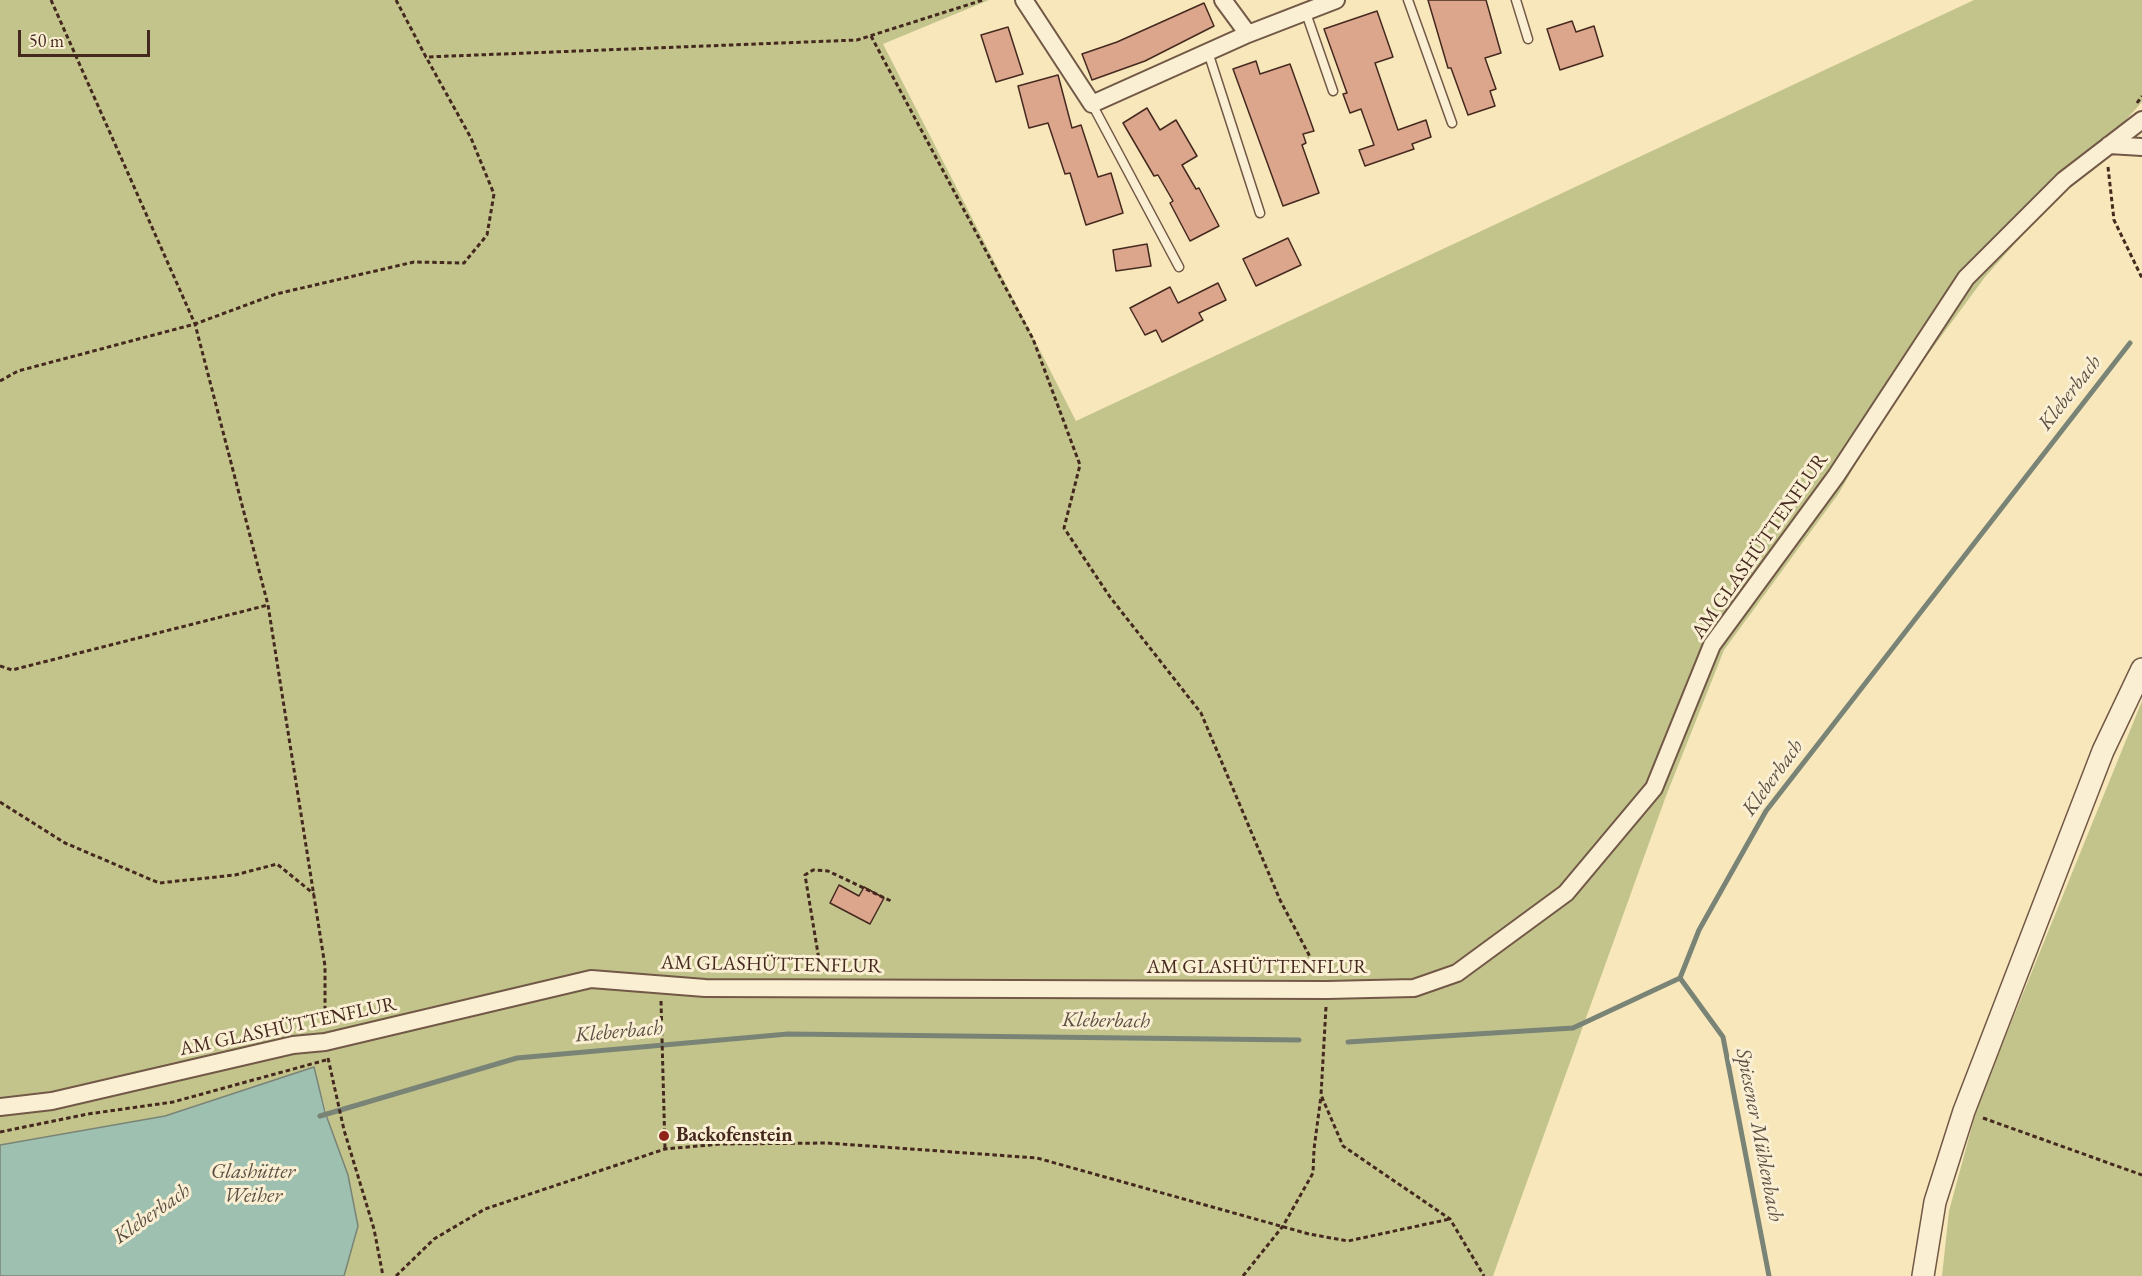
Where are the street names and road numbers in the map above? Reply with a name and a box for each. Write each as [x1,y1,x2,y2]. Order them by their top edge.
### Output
street label: AM GLASHÜTTENFLUR [1687,449,1833,643]
street label: AM GLASHÜTTENFLUR [660,951,882,979]
street label: AM GLASHÜTTENFLUR [1146,956,1368,980]
street label: AM GLASHÜTTENFLUR [177,992,399,1062]

